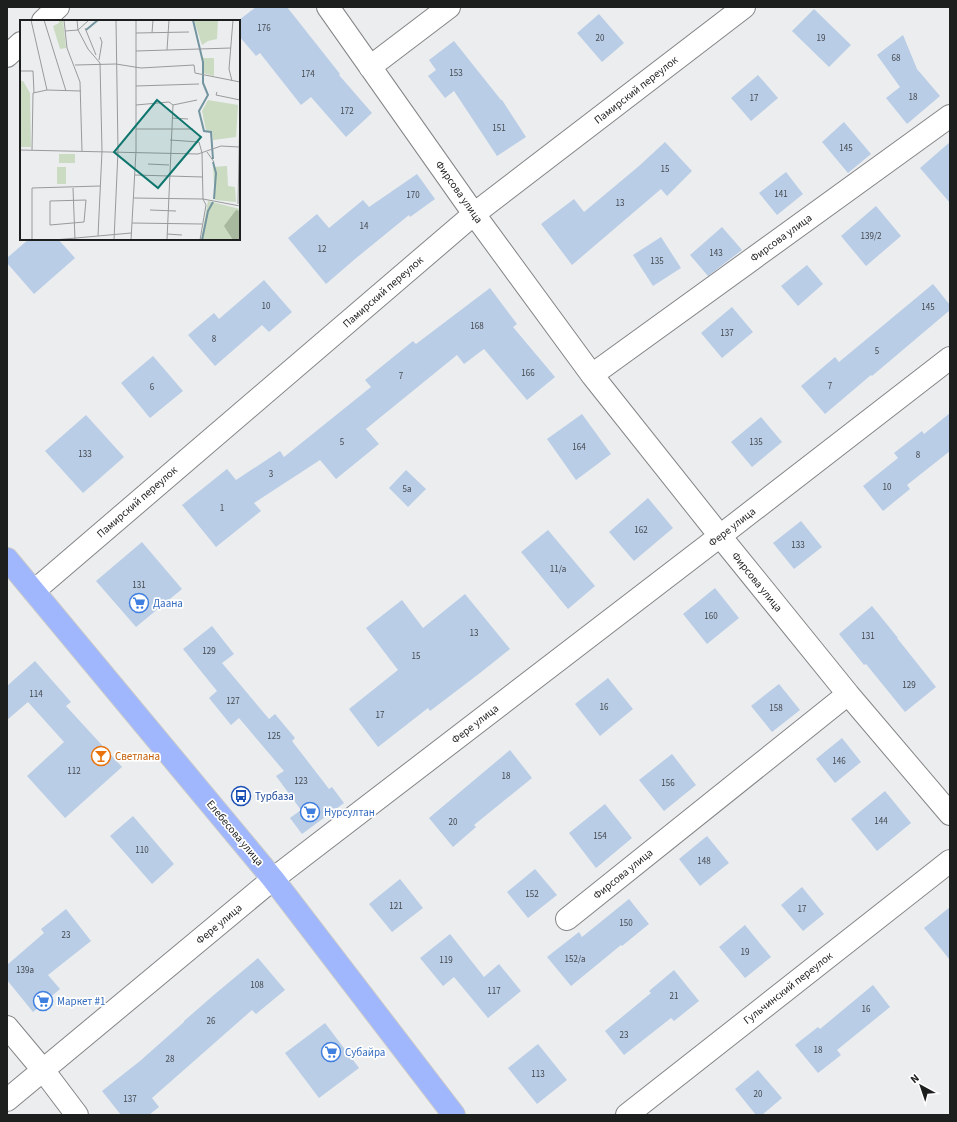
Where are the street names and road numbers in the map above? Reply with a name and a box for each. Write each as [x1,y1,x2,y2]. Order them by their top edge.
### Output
street label: Памирский переулок [591,52,681,127]
street label: Фирсова улица [432,158,486,226]
street label: Фирсова улица [747,210,815,266]
street label: Памирский переулок [339,252,427,331]
street label: Памирский переулок [93,462,181,541]
street label: Фере улица [705,504,759,550]
street label: Фирсова улица [728,549,786,615]
street label: Фере улица [448,701,502,747]
street label: Елебесова улица [203,797,267,869]
street label: Фирсова улица [590,845,656,903]
street label: Фере улица [193,900,245,948]
street label: Гульчинский переулок [740,948,836,1028]

